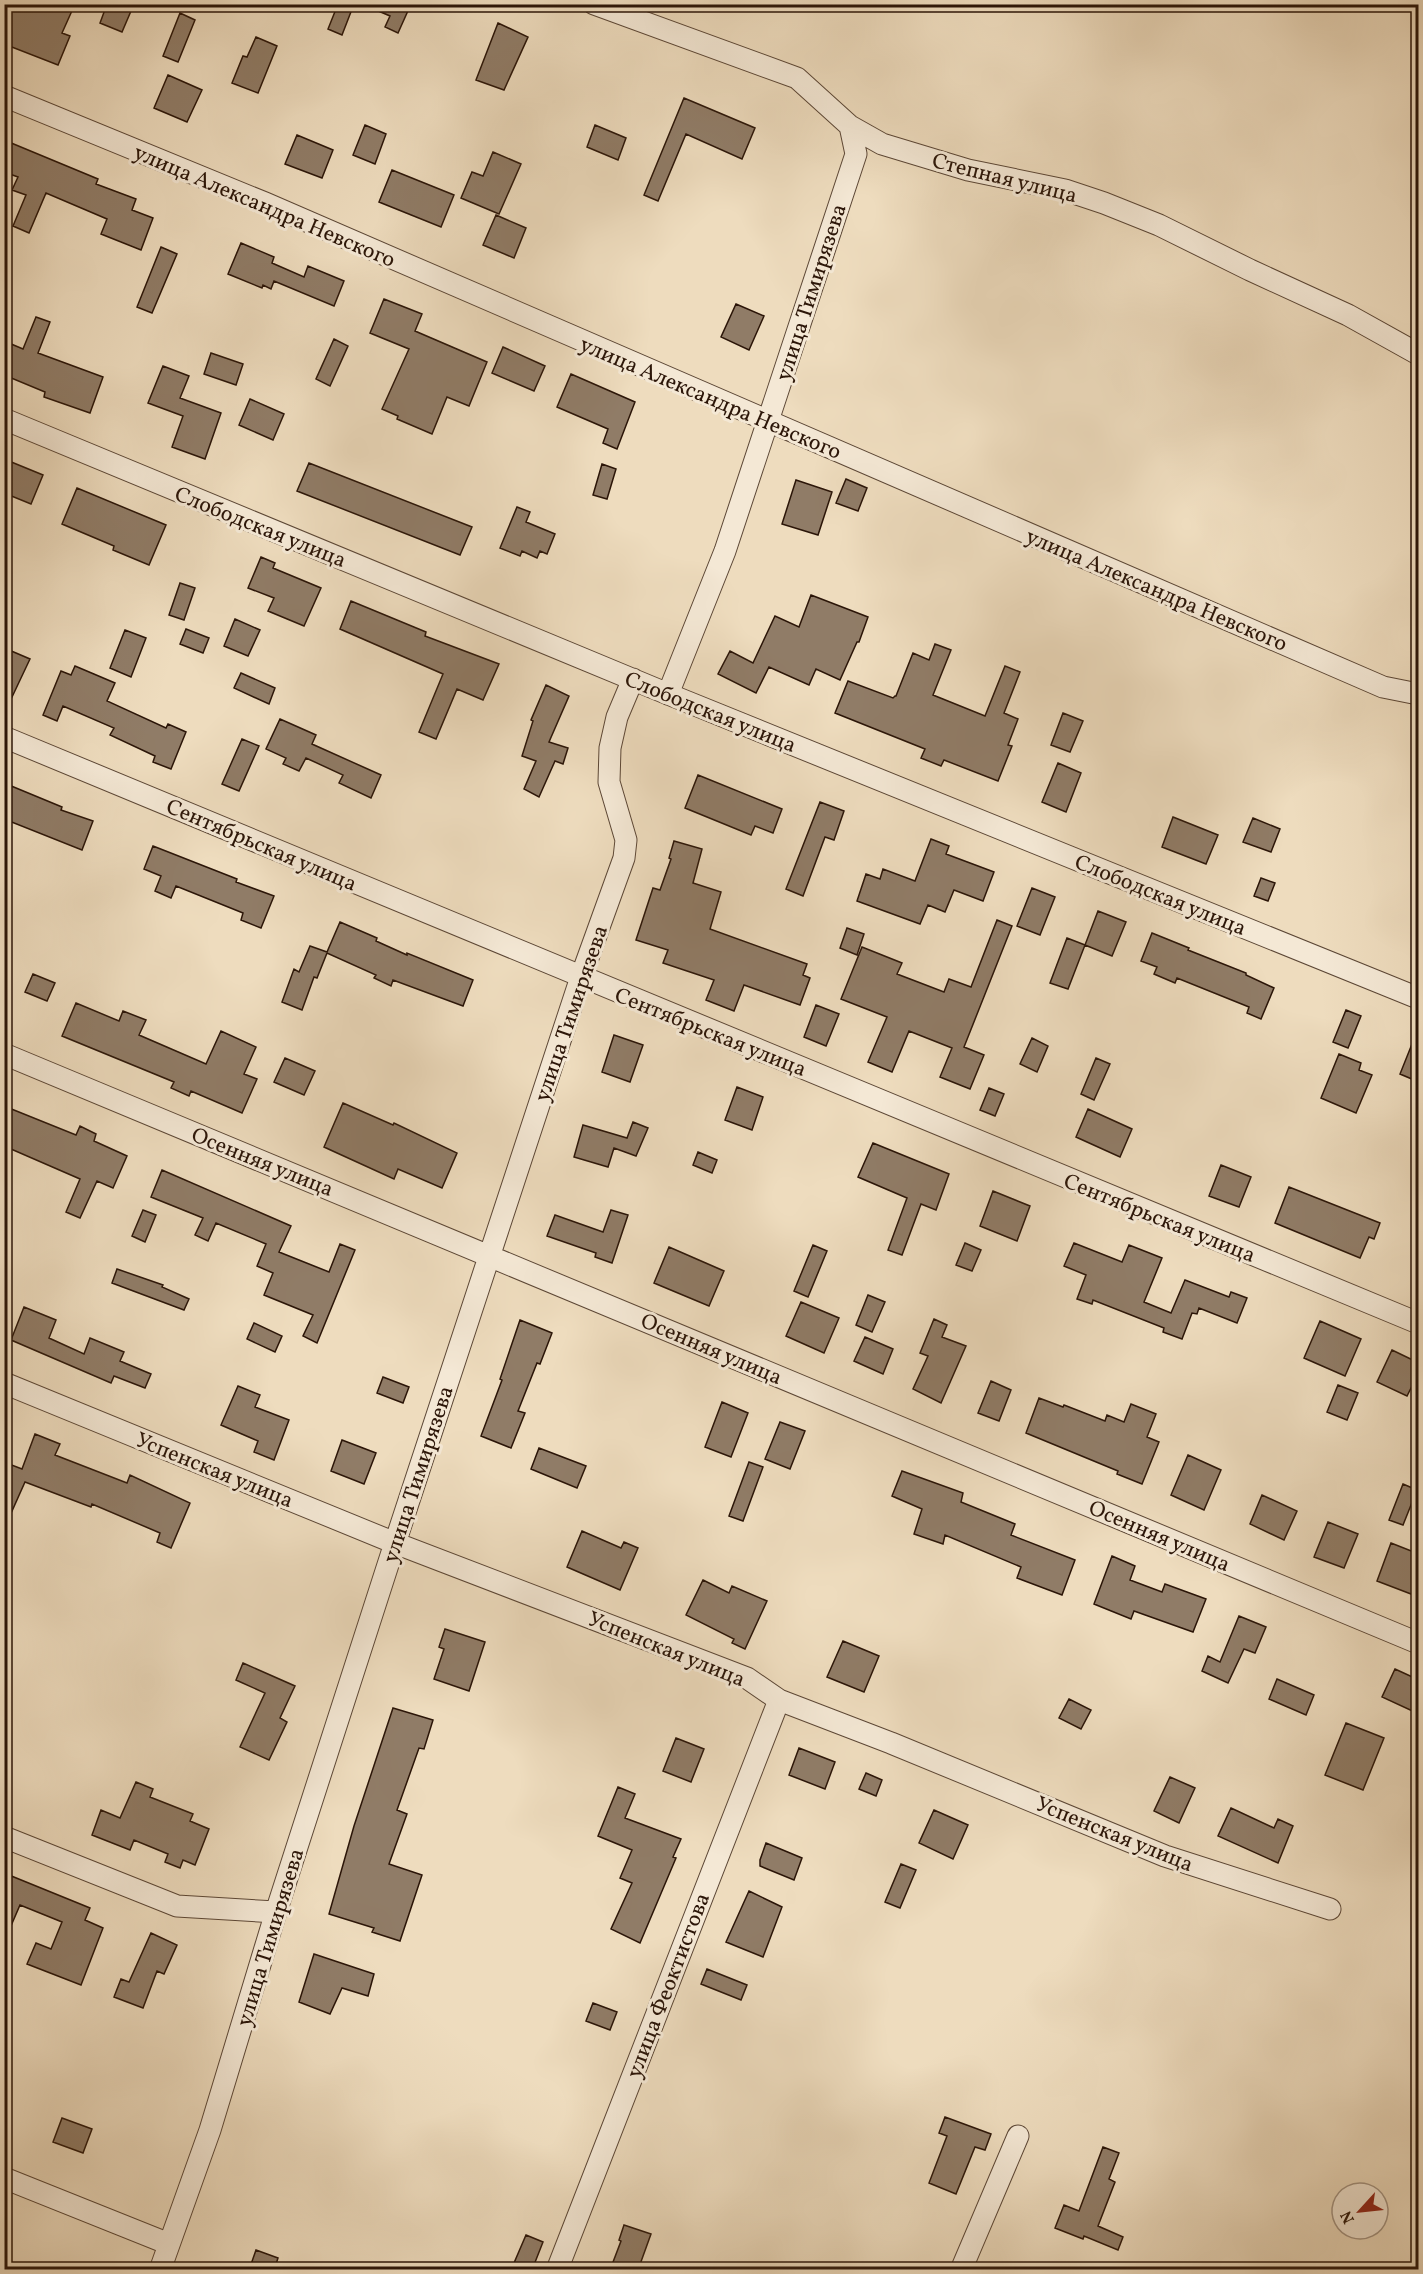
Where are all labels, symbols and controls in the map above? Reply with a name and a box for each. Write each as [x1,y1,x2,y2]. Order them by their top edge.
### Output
street label: улица Александра Невского [128,138,400,277]
street label: Степная улица [929,146,1080,212]
street label: улица Тимирязева [769,200,856,385]
street label: улица Александра Невского [574,330,846,469]
street label: Слободская улица [169,480,351,577]
street label: улица Александра Невского [1020,522,1292,661]
street label: Слободская улица [619,665,801,762]
street label: Сентябрьская улица [161,792,361,901]
street label: Слободская улица [1069,848,1251,945]
street label: улица Тимирязева [528,921,617,1106]
street label: Сентябрьская улица [609,981,811,1086]
street label: Осенняя улица [186,1121,338,1206]
street label: Сентябрьская улица [1058,1167,1260,1272]
street label: Осенняя улица [635,1307,787,1394]
street label: улица Тимирязева [376,1382,463,1567]
street label: Успенская улица [131,1426,298,1517]
street label: Осенняя улица [1083,1494,1235,1581]
street label: Успенская улица [583,1605,750,1696]
street label: Успенская улица [1031,1790,1198,1881]
street label: улица Тимирязева [230,1845,313,2031]
street label: улица Феоктистова [620,1889,719,2083]
north arrow [1330,2181,1390,2241]
text: N [1336,2206,1361,2227]

